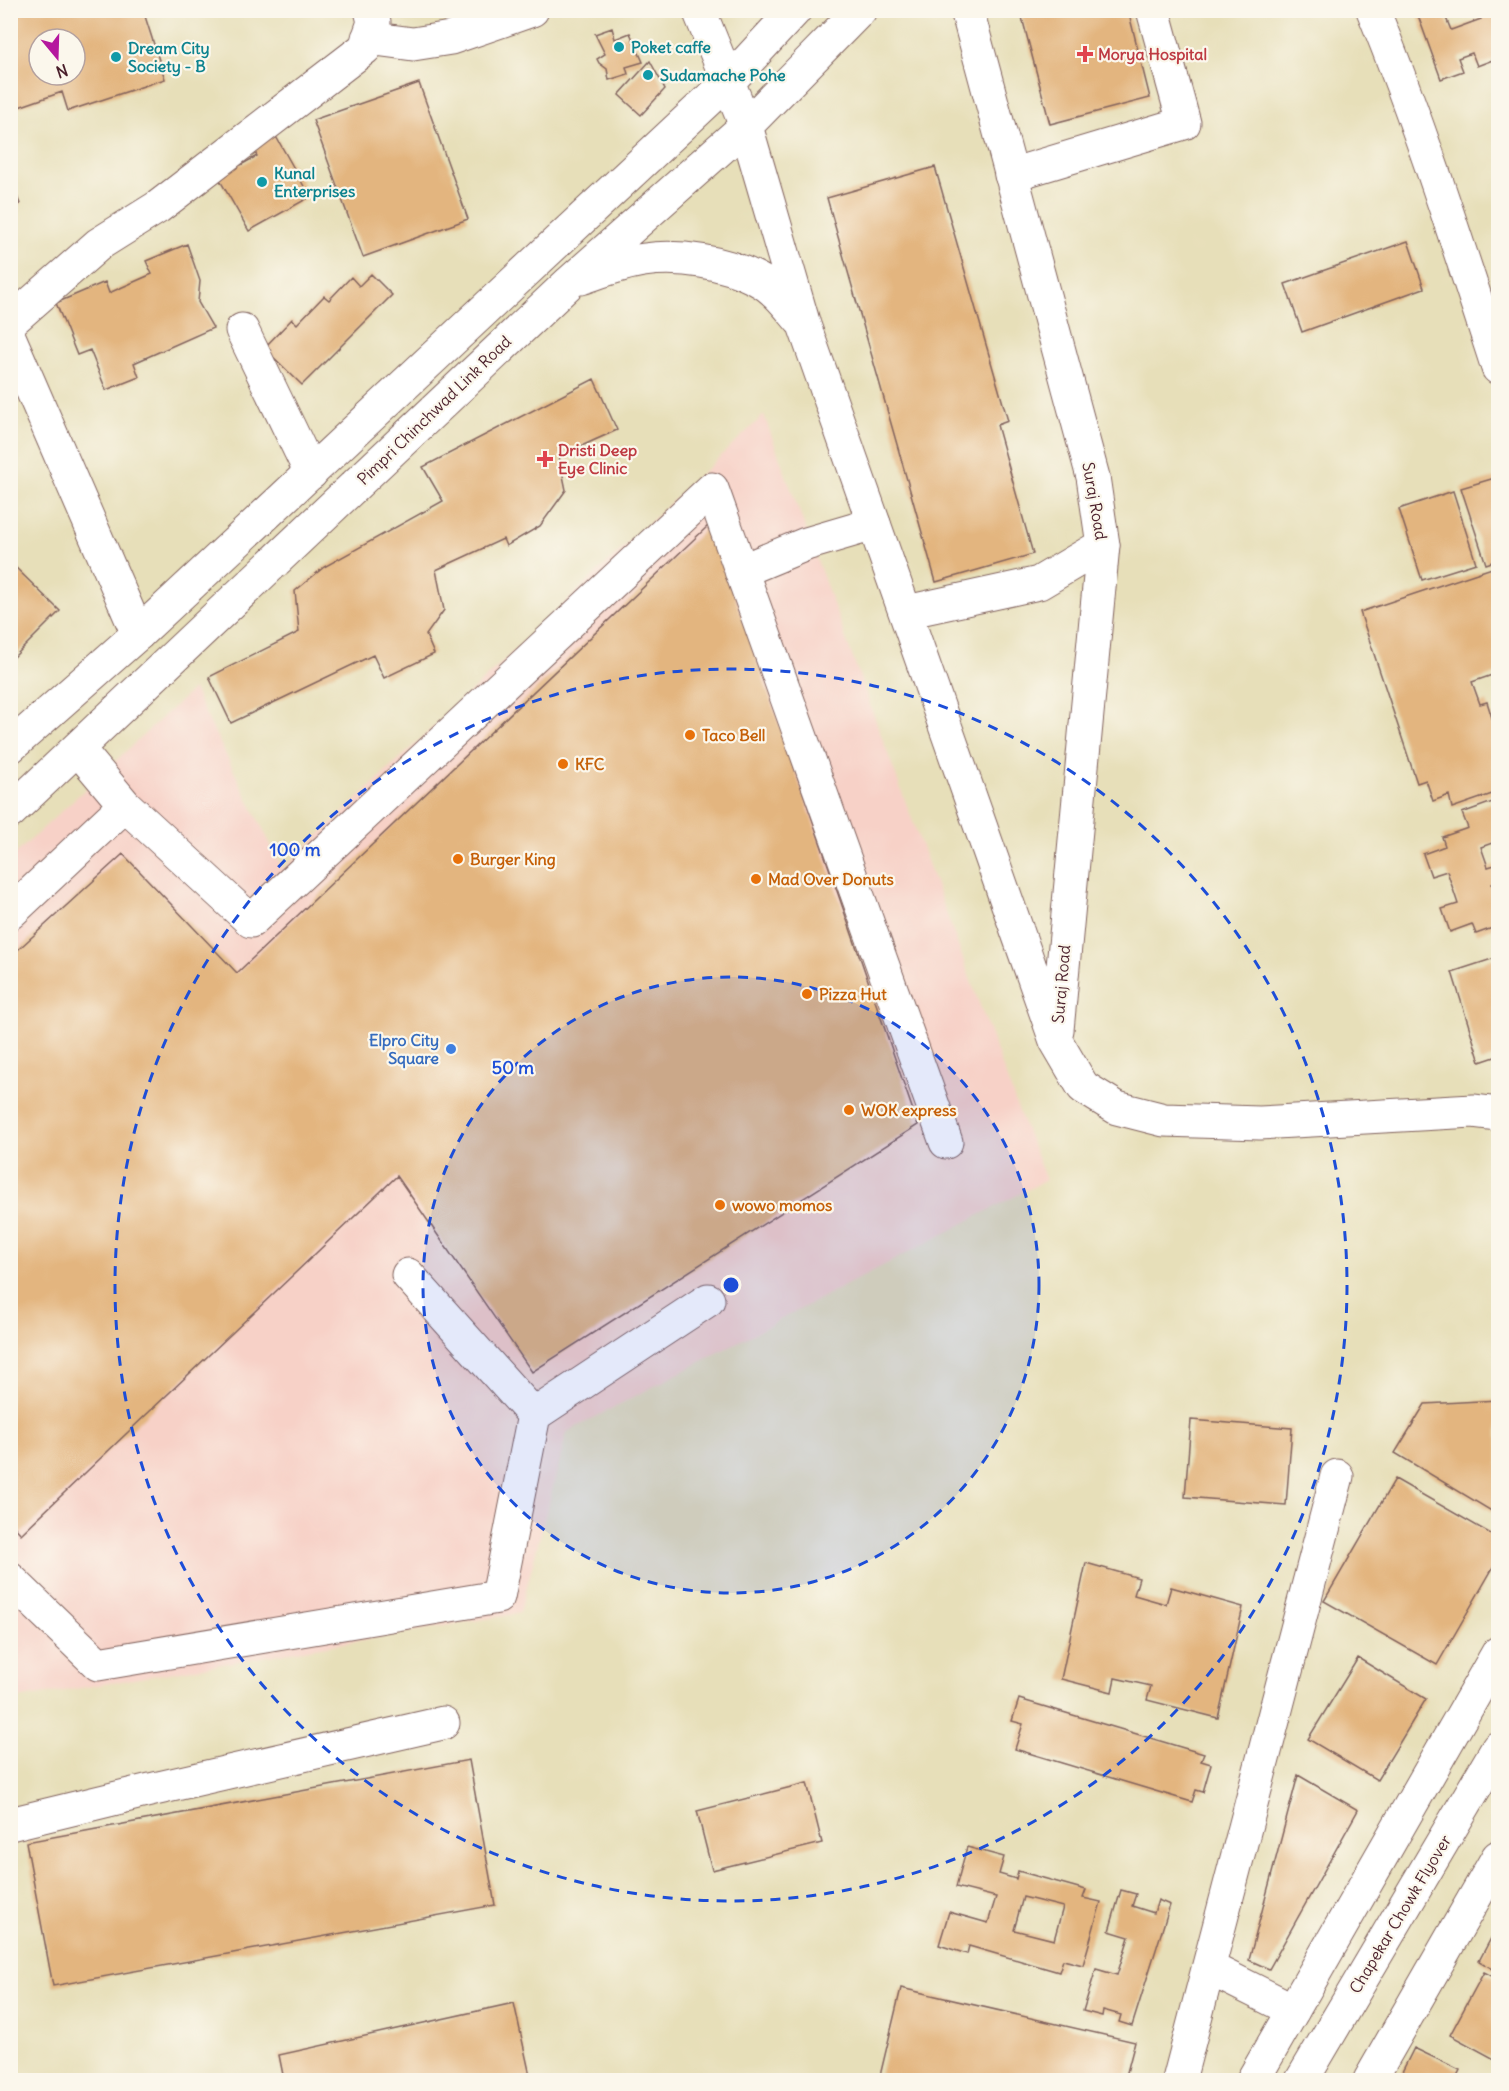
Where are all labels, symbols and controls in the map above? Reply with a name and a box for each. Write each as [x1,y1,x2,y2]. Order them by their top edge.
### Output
north arrow [27,27,87,87]
place label: Poket caffe [631,37,711,57]
place label: Dream City Society - B [128,38,210,77]
marker: Poket caffe [612,40,626,54]
place label: Morya Hospital [1098,44,1207,65]
marker: Morya Hospital [1076,45,1094,63]
marker: Dream City Society - B [109,50,123,64]
text: N [53,60,70,82]
place label: Sudamache Pohe [660,65,786,85]
marker: Sudamache Pohe [641,68,655,82]
place label: Kunal Enterprises [274,163,355,202]
marker: Kunal Enterprises [255,175,269,189]
street label: Pimpri Chinchwad Link Road [353,331,515,489]
place label: Dristi Deep Eye Clinic [558,440,637,479]
marker: Dristi Deep Eye Clinic [536,450,554,468]
street label: Suraj Road [1078,461,1112,541]
place label: Taco Bell [702,725,765,745]
marker: Taco Bell [683,728,697,742]
place label: KFC [575,754,605,774]
marker: KFC [556,757,570,771]
text: 100 m [270,838,321,861]
place label: Burger King [470,849,556,870]
marker: Burger King [451,852,465,866]
place label: Mad Over Donuts [768,869,894,889]
marker: Mad Over Donuts [749,872,763,886]
street label: Suraj Road [1048,944,1074,1024]
place label: Pizza Hut [819,984,887,1004]
marker: Pizza Hut [800,987,814,1001]
place label: Elpro City Square [369,1030,439,1069]
marker: Elpro City Square [444,1042,458,1056]
text: 50 m [492,1056,534,1079]
place label: WOK express [861,1100,956,1121]
marker: WOK express [842,1103,856,1117]
place label: wowo momos [732,1195,832,1215]
marker: wowo momos [713,1198,727,1212]
centre of rings [721,1275,741,1295]
street label: Chapekar Chowk Flyover [1345,1831,1455,1997]

